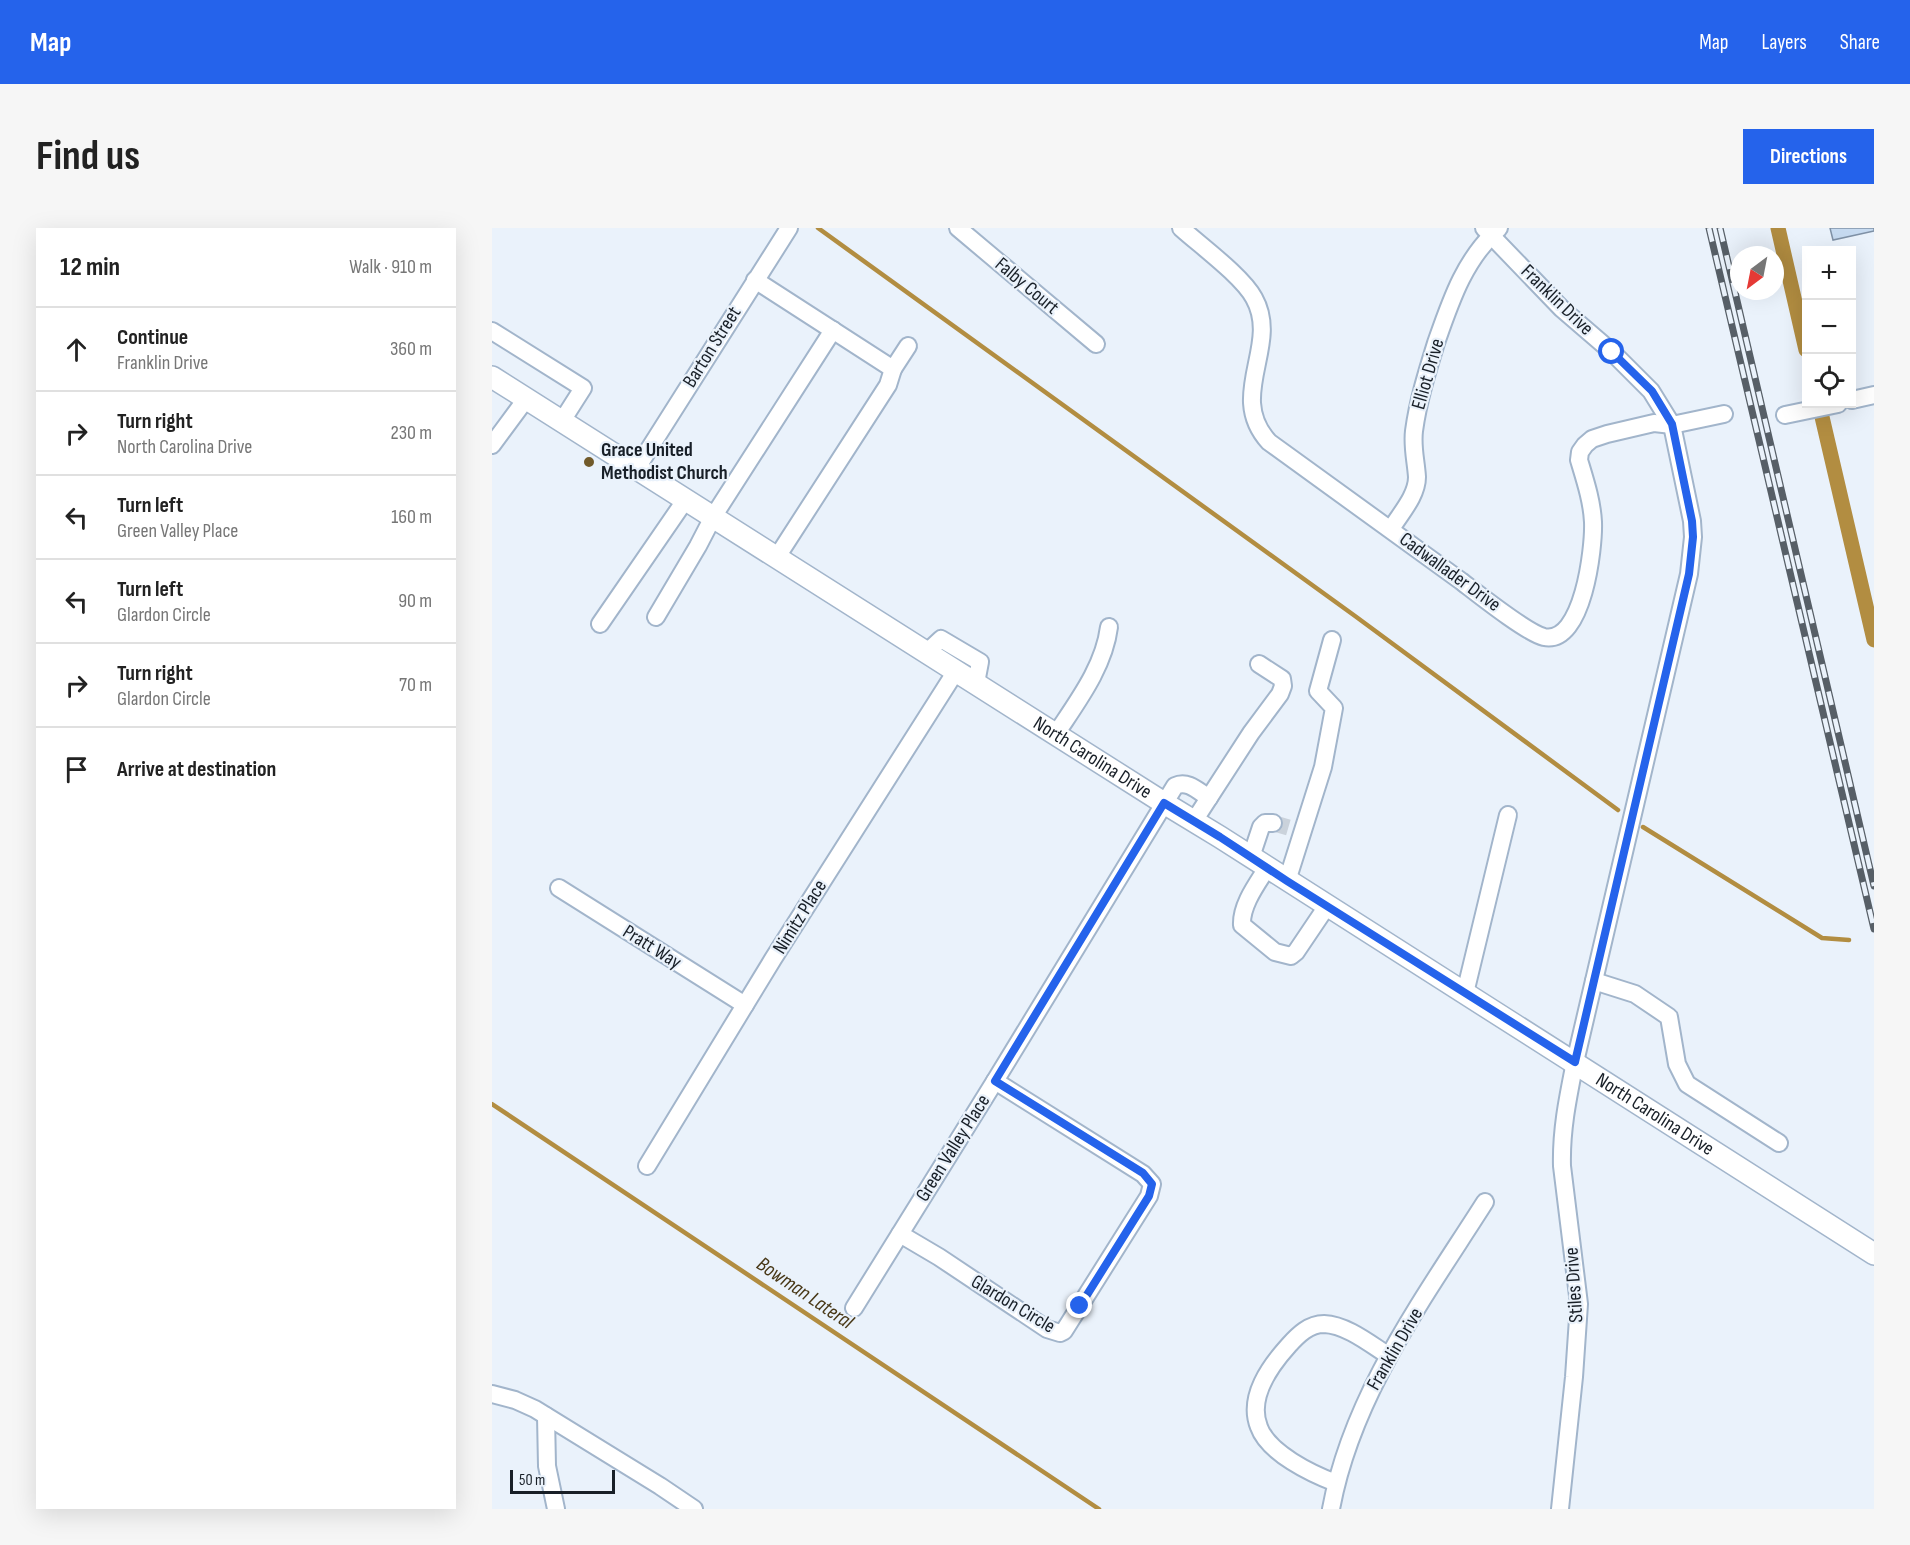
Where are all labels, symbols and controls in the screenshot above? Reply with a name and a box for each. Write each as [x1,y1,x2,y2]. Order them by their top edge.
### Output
text: Map [30,26,71,59]
text: Map [1699,30,1728,55]
text: Layers [1761,30,1807,55]
text: Share [1840,30,1880,55]
button: Directions [1743,129,1874,184]
text: Find us [36,131,140,182]
north arrow [1730,246,1784,300]
map controls [1802,246,1856,408]
button: + [1802,246,1856,300]
text: 12 min [60,252,120,283]
street label: Falby Court [990,252,1064,320]
text: Walk · 910 m [349,255,432,279]
street label: Franklin Drive [1516,260,1598,340]
button: − [1802,300,1856,354]
street label: Barton Street [678,302,746,392]
text: Continue [117,324,188,351]
icon: ahead [60,333,93,366]
street label: Elliot Drive [1406,336,1450,412]
text: 360 m [390,337,432,361]
route start [1598,338,1624,364]
text: Franklin Drive [117,351,208,375]
button: locate [1802,354,1856,408]
text: Turn right [117,408,193,435]
icon: right [60,417,93,450]
text: 230 m [390,421,432,445]
text: North Carolina Drive [117,435,252,459]
place label: Grace United Methodist Church [601,438,728,485]
marker: Grace United Methodist Church [582,455,596,469]
text: Turn left [117,492,183,519]
icon: left [60,501,93,534]
text: 160 m [391,505,432,529]
text: Green Valley Place [117,519,238,543]
street label: Cadwallader Drive [1395,527,1505,617]
text: Turn left [117,576,183,603]
icon: left [60,585,93,618]
text: 90 m [398,589,432,613]
text: Glardon Circle [117,603,211,627]
text: Turn right [117,660,193,687]
icon: right [60,669,93,702]
text: 70 m [399,673,432,697]
text: Glardon Circle [117,687,211,711]
street label: North Carolina Drive [1029,711,1156,804]
icon: arrive [60,753,93,786]
text: Arrive at destination [117,756,276,783]
street label: Nimitz Place [768,875,832,959]
street label: Pratt Way [618,920,686,974]
street label: North Carolina Drive [1591,1068,1719,1161]
street label: Green Valley Place [911,1090,995,1206]
street label: Stiles Drive [1559,1247,1589,1323]
water label: Bowman Lateral [752,1252,859,1335]
street label: Glardon Circle [967,1270,1059,1338]
route end [1066,1292,1092,1318]
street label: Franklin Drive [1362,1303,1428,1395]
scale bar [510,1467,615,1494]
text: 50 m [519,1471,545,1490]

